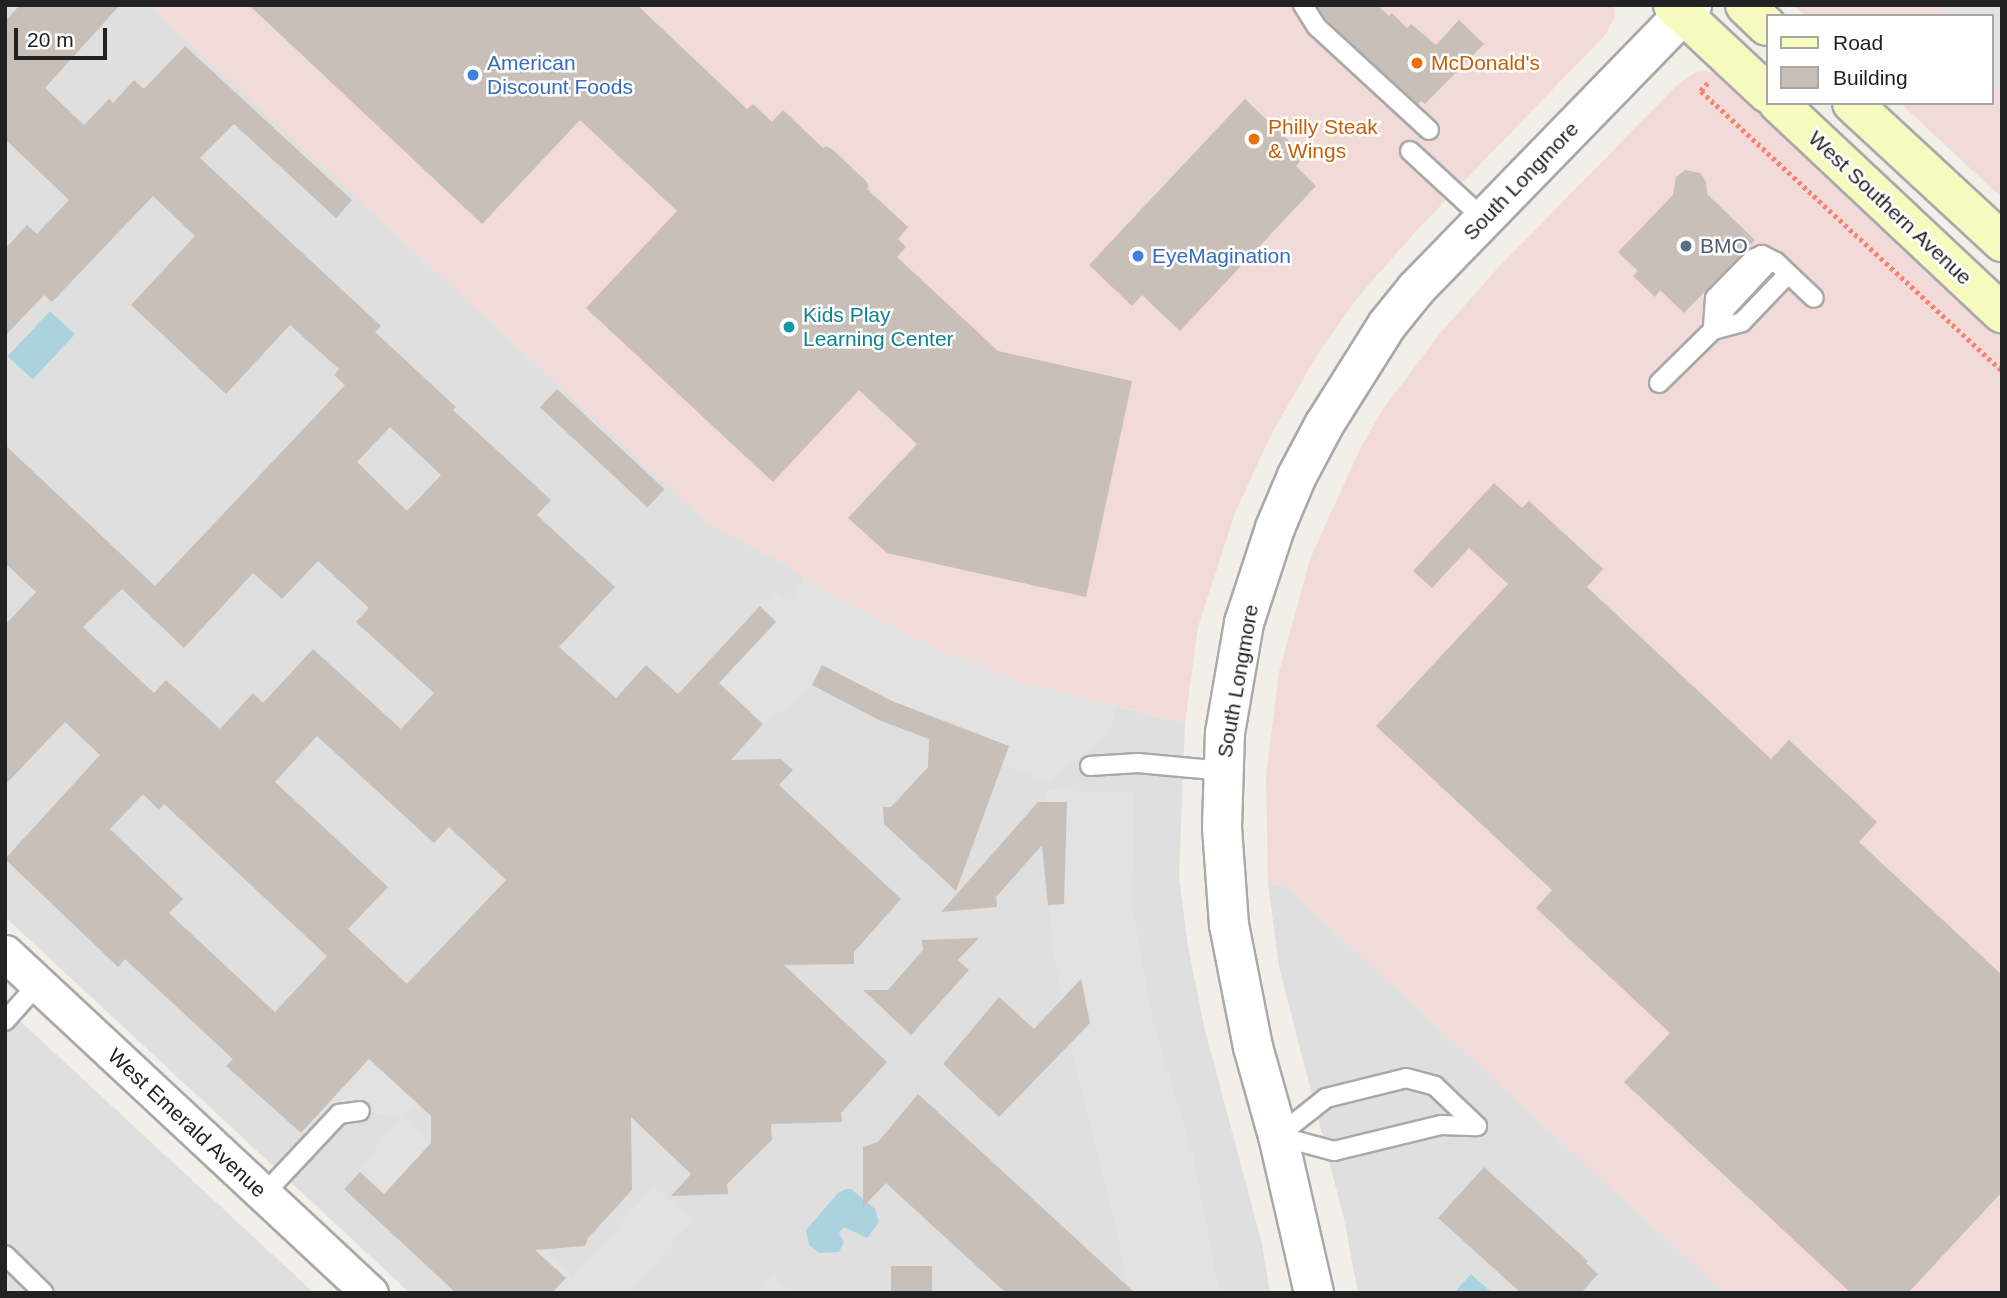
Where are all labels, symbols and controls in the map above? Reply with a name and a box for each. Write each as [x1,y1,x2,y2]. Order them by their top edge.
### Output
scale bar [18,14,110,58]
legend [1766,14,1993,105]
text: 20 m [27,28,74,51]
text: Road [1833,31,1883,54]
place label: American Discount Foods [487,50,633,100]
place label: McDonald's [1431,50,1540,76]
marker: McDonald's [1409,55,1425,71]
text: Building [1833,66,1908,89]
marker: American Discount Foods [465,67,481,83]
place label: Philly Steak & Wings [1268,114,1378,164]
street label: South Longmore [1458,116,1584,246]
street label: West Southern Avenue [1803,125,1977,291]
marker: Philly Steak & Wings [1246,131,1262,147]
place label: BMO [1700,233,1748,259]
marker: BMO [1678,238,1694,254]
place label: EyeMagination [1152,243,1291,269]
marker: EyeMagination [1130,248,1146,264]
place label: Kids Play Learning Center [803,302,954,352]
marker: Kids Play Learning Center [781,319,797,335]
street label: South Longmore [1212,602,1264,760]
street label: West Emerald Avenue [102,1043,272,1203]

